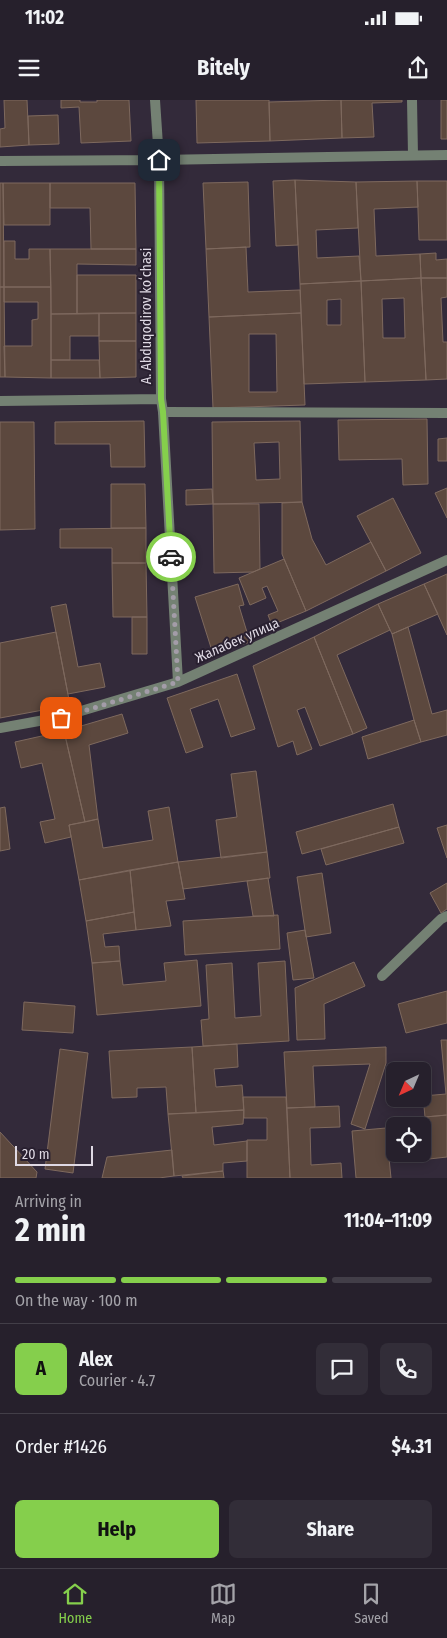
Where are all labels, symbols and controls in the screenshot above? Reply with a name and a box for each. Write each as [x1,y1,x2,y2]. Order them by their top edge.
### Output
text: 11:02 [25,6,64,29]
icon: menu [15,54,43,82]
text: Bitely [197,54,250,81]
icon: share [404,54,432,82]
pin [138,139,180,181]
icon: home [145,146,173,174]
street label: A. Abduqodirov koʻchasi [138,248,155,384]
courier [146,532,196,582]
icon: car [157,543,185,571]
street label: Жалабек улица [192,614,282,667]
pin [40,697,82,739]
icon: bag [47,704,75,732]
north arrow [386,1062,431,1108]
map controls [386,1062,431,1162]
button: locate [386,1117,431,1162]
scale bar [15,1143,92,1166]
text: 20 m [22,1146,50,1163]
text: Arriving in [15,1192,82,1211]
text: 11:04–11:09 [344,1209,432,1232]
text: 2 min [15,1211,86,1249]
text: On the way · 100 m [15,1291,137,1310]
button: chat [316,1343,368,1395]
button: phone [380,1343,432,1395]
text: Alex [79,1348,113,1371]
text: A [36,1357,46,1380]
text: Courier · 4.7 [79,1371,155,1390]
text: Order #1426 [15,1435,107,1458]
text: $4.31 [391,1435,432,1458]
button: Help [15,1500,219,1558]
button: Share [229,1500,432,1558]
tab: Home [59,1580,92,1627]
tab: Map [209,1580,237,1627]
tab: Saved [354,1580,388,1627]

